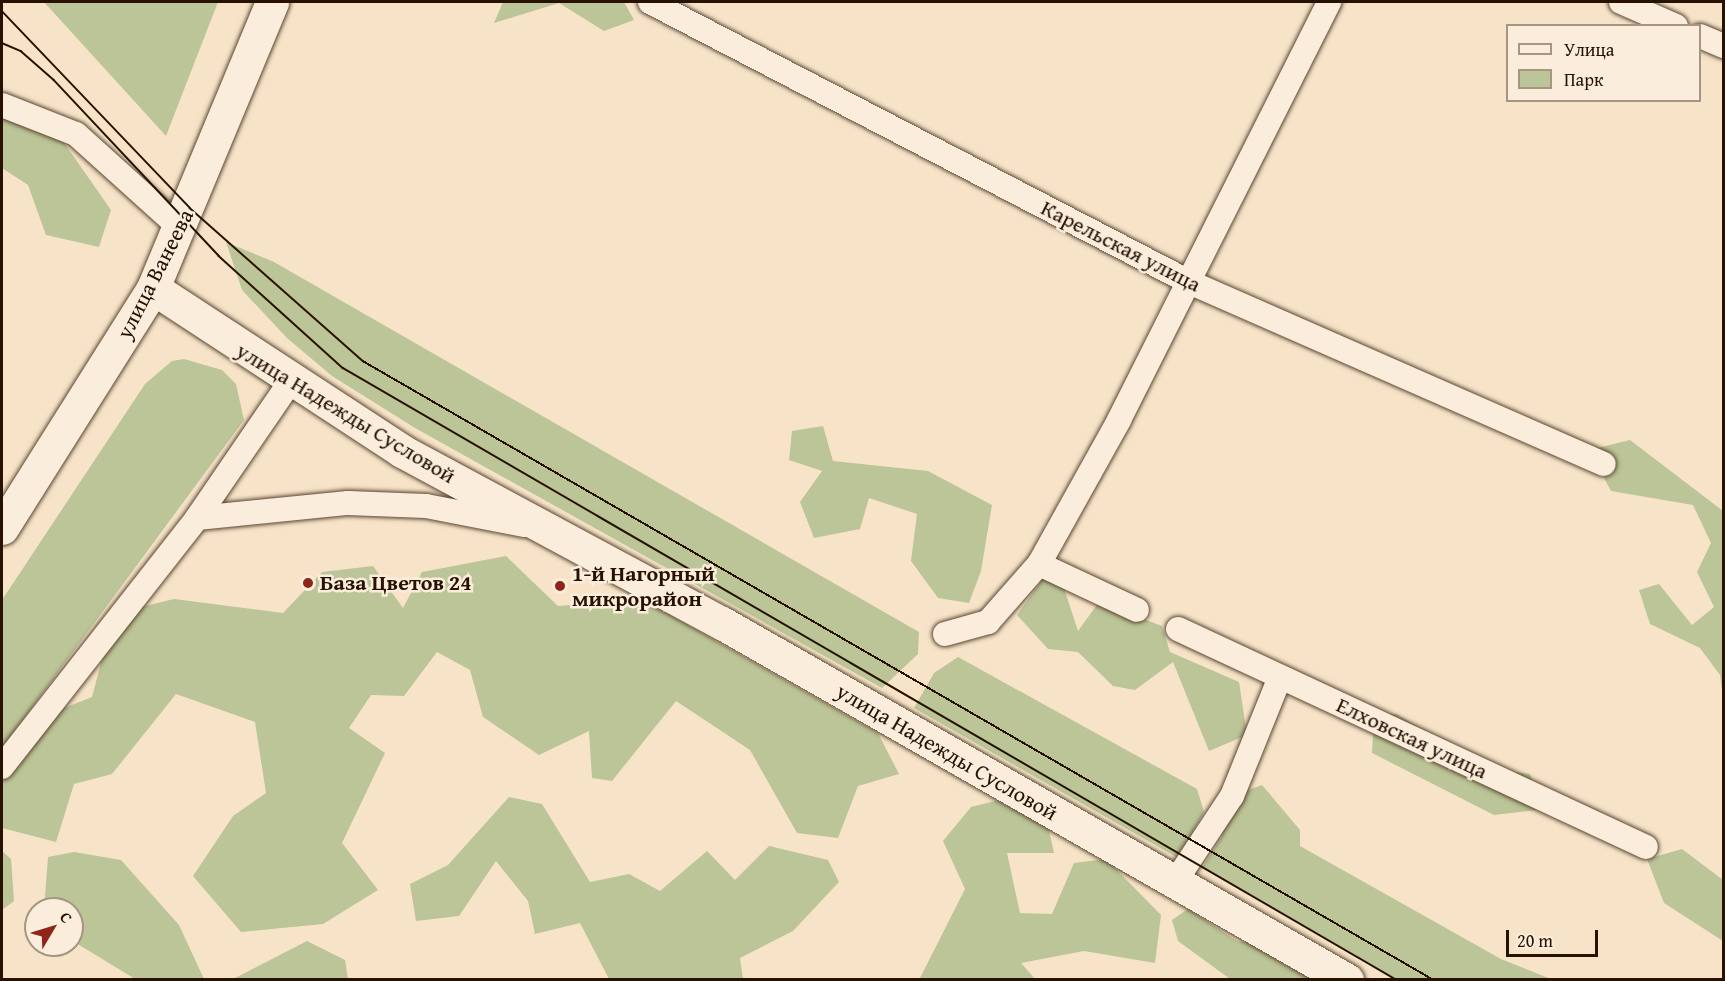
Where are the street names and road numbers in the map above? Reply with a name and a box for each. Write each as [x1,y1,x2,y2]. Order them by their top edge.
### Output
street label: Карельская улица [1037,194,1205,298]
street label: улица Ванеева [111,205,199,343]
street label: улица Надежды Сусловой [232,337,460,489]
street label: улица Надежды Сусловой [832,678,1062,826]
street label: Елховская улица [1332,691,1492,785]

